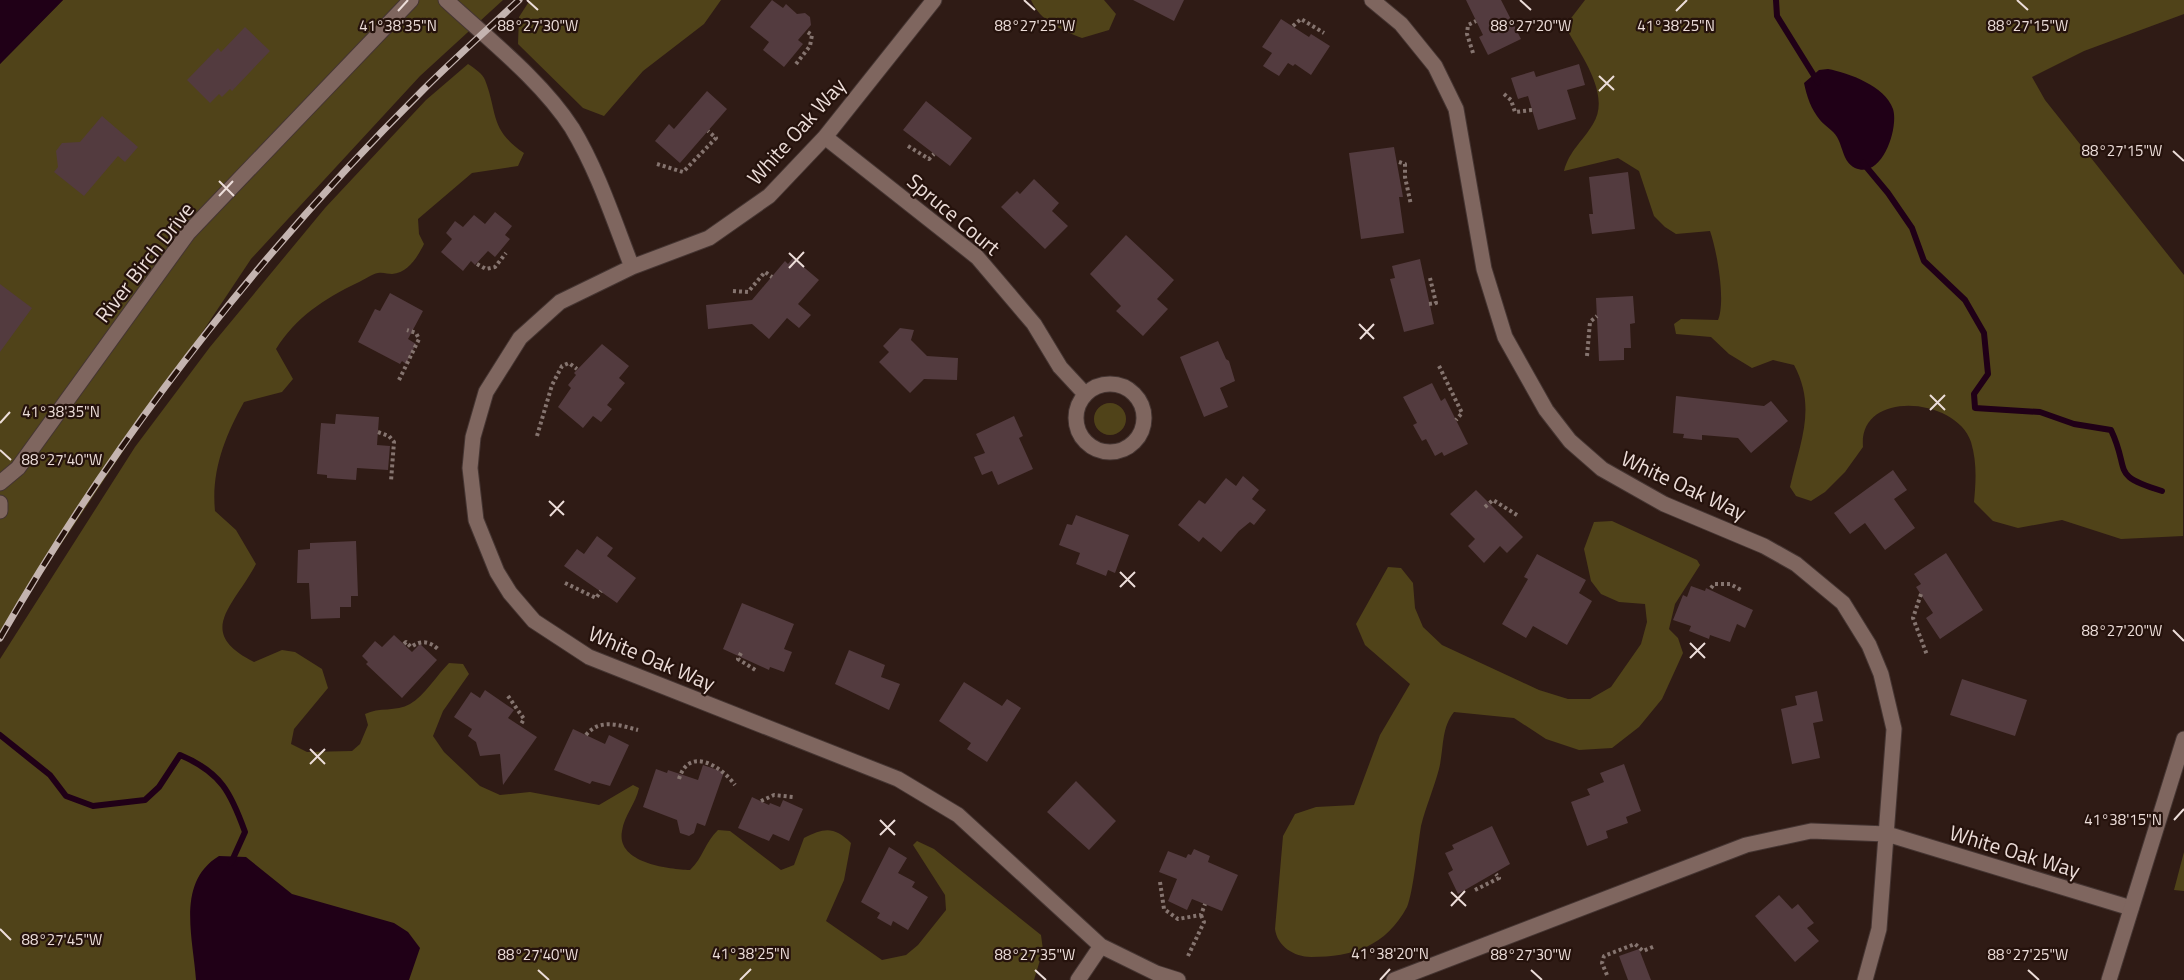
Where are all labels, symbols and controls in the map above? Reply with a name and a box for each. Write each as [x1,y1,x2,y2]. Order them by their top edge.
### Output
text: 41°38'35"N [359,14,437,37]
text: 88°27'30"W [498,14,578,37]
text: 88°27'25"W [995,14,1075,37]
text: 88°27'20"W [1491,14,1571,37]
text: 41°38'25"N [1637,14,1715,37]
text: 88°27'15"W [1988,14,2068,37]
street label: White Oak Way [739,70,853,192]
text: 88°27'15"W [2082,139,2162,162]
street label: Spruce Court [900,165,1008,263]
street label: River Birch Drive [87,195,201,329]
text: 41°38'35"N [22,400,100,423]
street label: White Oak Way [1616,442,1752,528]
text: 88°27'40"W [22,448,102,471]
street label: White Oak Way [584,617,720,699]
text: 88°27'20"W [2082,619,2162,642]
text: 41°38'15"N [2084,808,2162,831]
street label: White Oak Way [1946,816,2084,886]
text: 88°27'45"W [22,928,102,951]
text: 41°38'25"N [712,942,790,965]
text: 41°38'20"N [1351,942,1429,965]
text: 88°27'40"W [498,943,578,966]
text: 88°27'35"W [995,943,1075,966]
text: 88°27'30"W [1491,943,1571,966]
text: 88°27'25"W [1988,943,2068,966]

